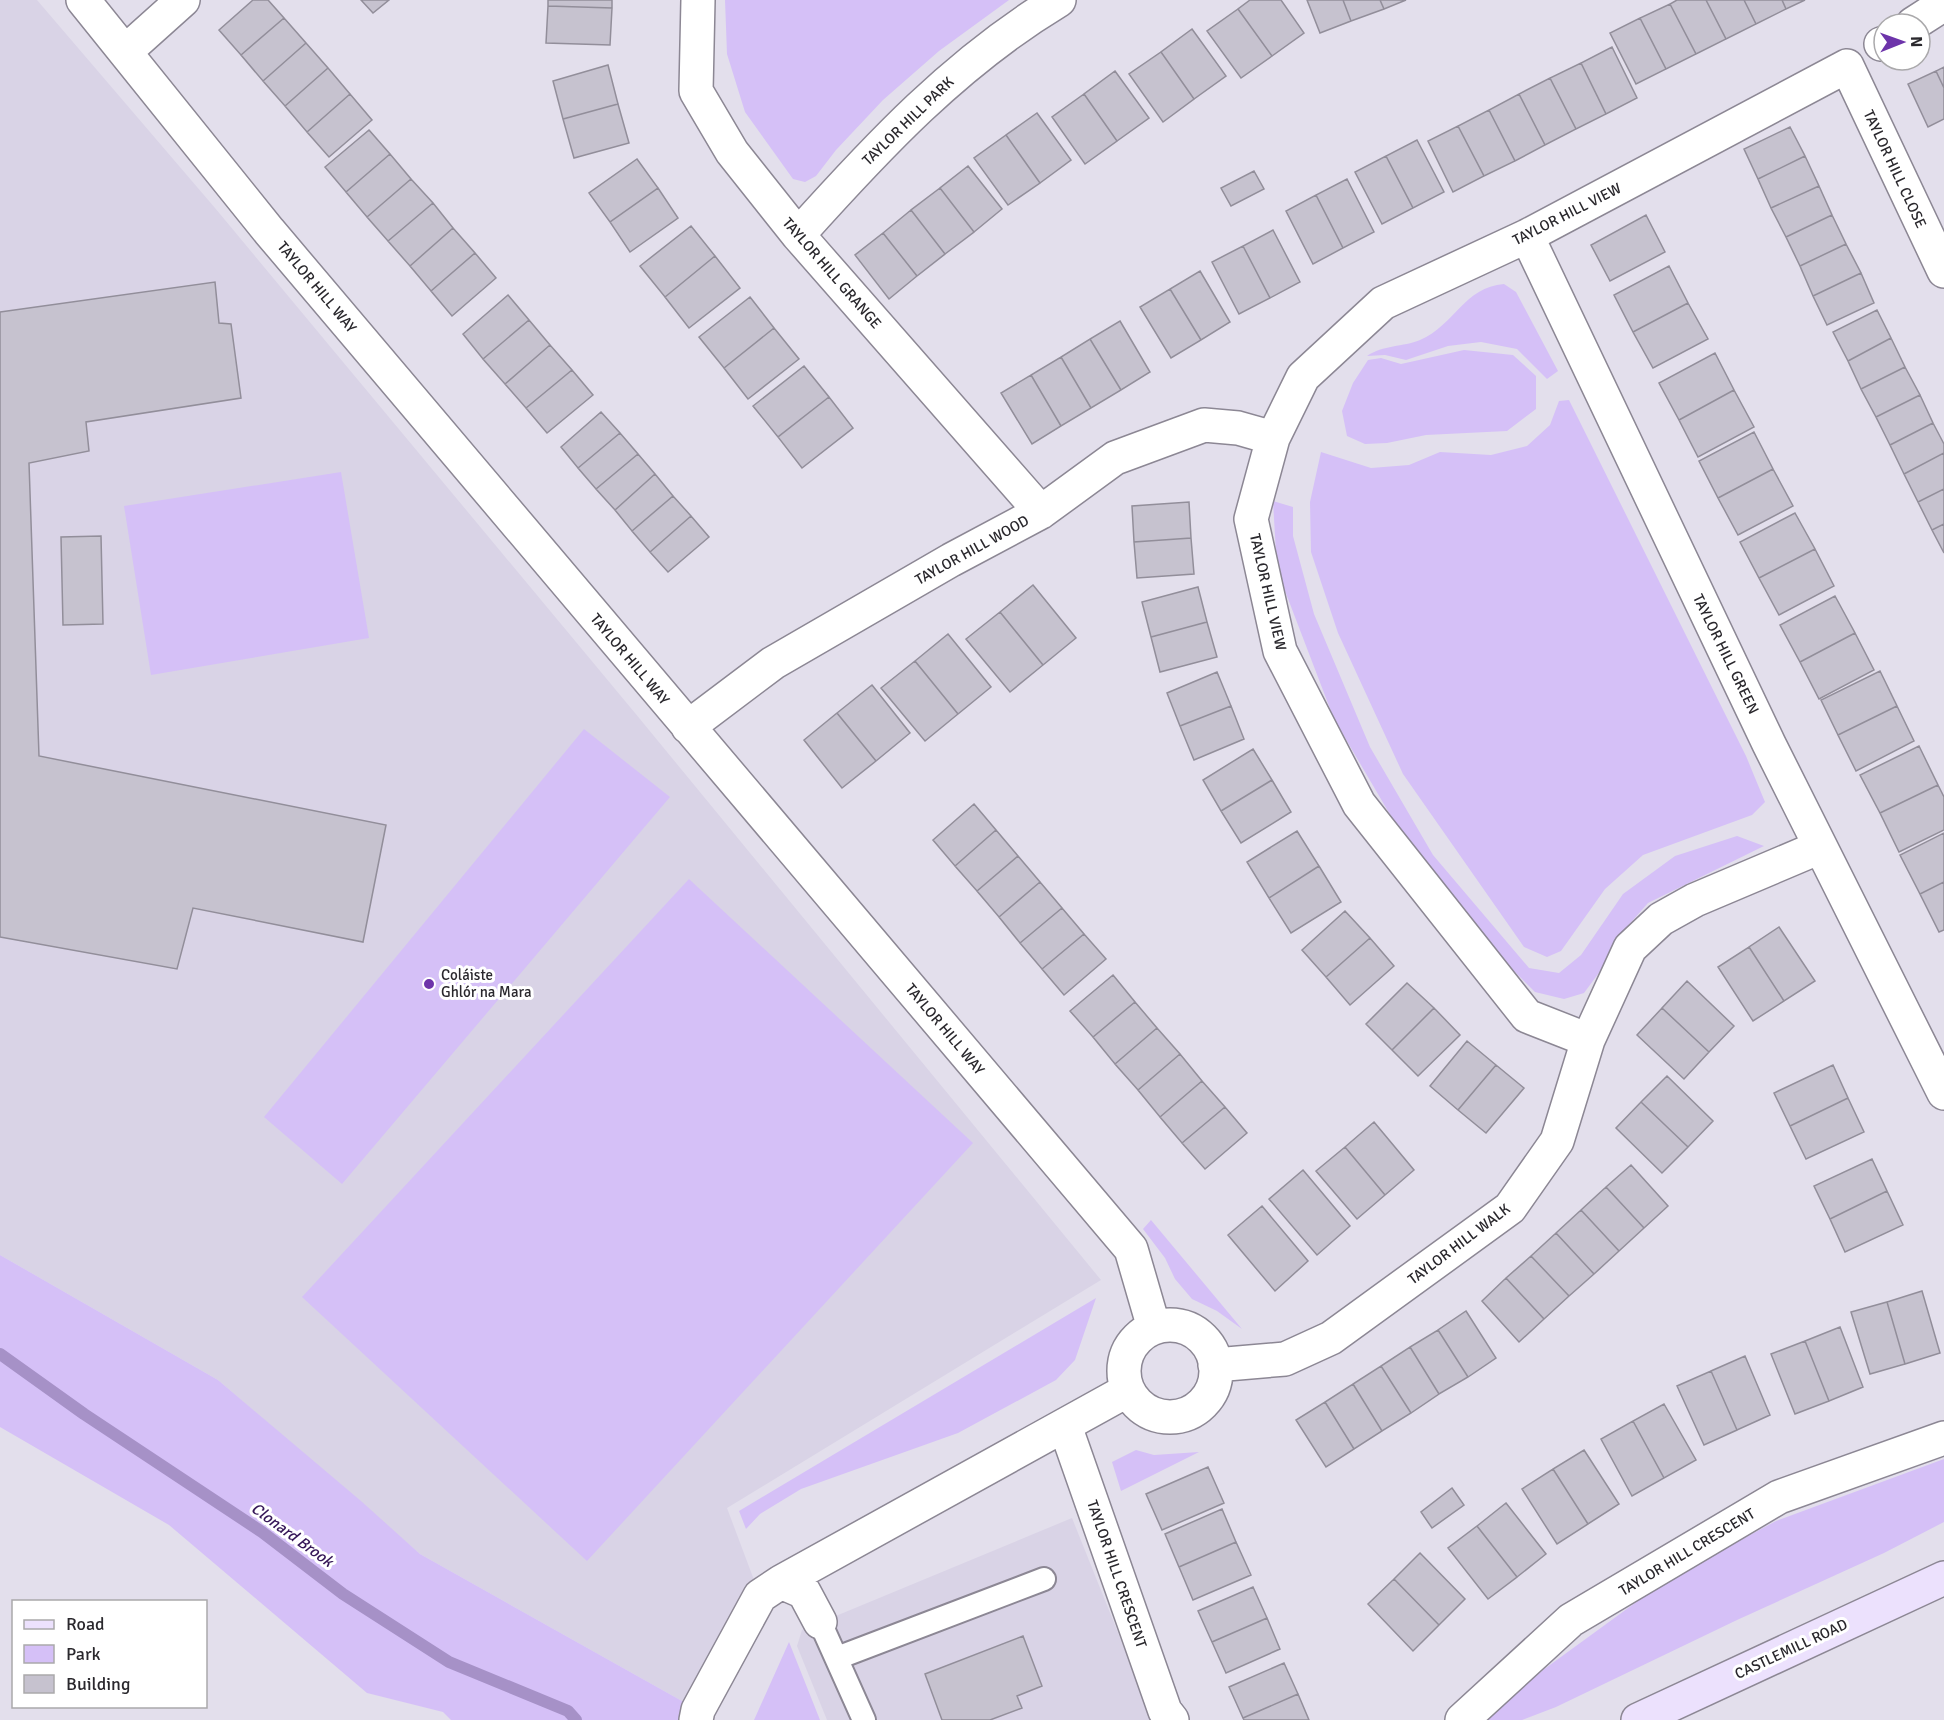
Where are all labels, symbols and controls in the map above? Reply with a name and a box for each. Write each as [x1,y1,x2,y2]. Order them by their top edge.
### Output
north arrow [1872,12,1932,72]
text: N [1906,36,1926,47]
street label: TAYLOR HILL PARK [859,73,957,169]
street label: TAYLOR HILL CLOSE [1860,107,1930,231]
street label: TAYLOR HILL VIEW [1510,179,1625,249]
street label: TAYLOR HILL GRANGE [779,214,885,332]
street label: TAYLOR HILL WAY [274,238,361,337]
street label: TAYLOR HILL WOOD [912,511,1032,589]
street label: TAYLOR HILL VIEW [1246,532,1290,652]
street label: TAYLOR HILL GREEN [1689,591,1763,717]
street label: TAYLOR HILL WAY [587,610,674,709]
place label: Coláiste Ghlór na Mara [441,966,532,1001]
marker: Coláiste Ghlór na Mara [422,977,436,991]
street label: TAYLOR HILL WAY [902,980,989,1079]
street label: TAYLOR HILL WALK [1404,1200,1514,1288]
water label: Clonard Brook [247,1498,339,1573]
street label: TAYLOR HILL CRESCENT [1083,1498,1151,1651]
street label: TAYLOR HILL CRESCENT [1616,1504,1759,1600]
legend [12,1600,207,1708]
text: Road [66,1613,105,1635]
street label: CASTLEMILL ROAD [1732,1615,1850,1683]
text: Park [66,1643,101,1665]
text: Building [66,1673,130,1695]

